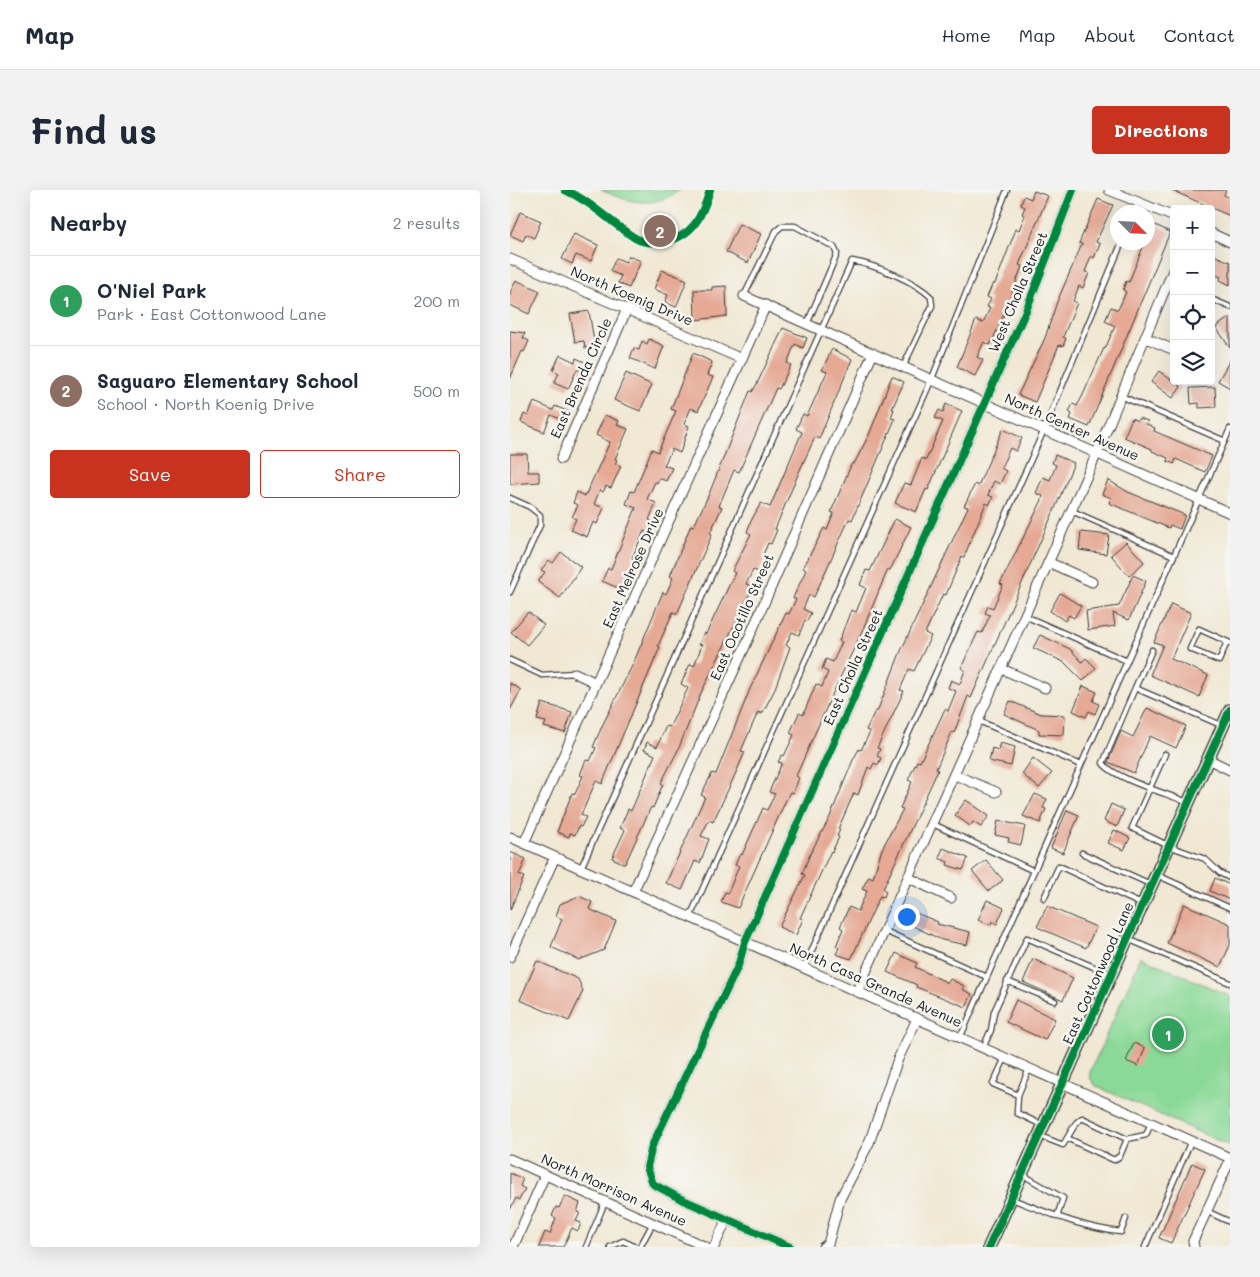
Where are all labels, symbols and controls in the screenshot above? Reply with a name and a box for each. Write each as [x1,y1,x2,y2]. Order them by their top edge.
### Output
text: Map [25,19,74,50]
text: Home [942,23,991,47]
text: Map [1019,23,1055,47]
text: About [1083,23,1136,47]
text: Contact [1164,23,1235,47]
button: Directions [1092,106,1230,154]
text: Find us [30,107,157,153]
north arrow [1110,205,1155,250]
map controls [1170,205,1215,385]
button: + [1170,205,1215,250]
text: Nearby [50,209,127,236]
text: 2 results [393,212,460,233]
pin: 2 [644,212,676,250]
street label: West Cholla Street [984,229,1052,355]
button: − [1170,250,1215,295]
street label: North Koenig Drive [568,261,696,330]
text: O'Niel Park [97,278,206,303]
text: 1 [62,290,70,311]
text: 200 m [413,290,460,311]
button: locate [1170,295,1215,340]
text: Park · East Cottonwood Lane [97,303,327,324]
street label: East Brenda Circle [545,314,616,441]
button: layers [1170,340,1215,385]
text: Saguaro Elementary School [97,368,358,393]
text: 2 [62,380,70,401]
text: 500 m [413,380,460,401]
street label: North Center Avenue [1002,388,1142,465]
text: School · North Koenig Drive [97,393,315,414]
button: Save [50,450,250,498]
button: Share [260,450,460,498]
street label: East Melrose Drive [597,505,668,631]
street label: East Ocotillo Street [705,551,778,683]
street label: East Cholla Street [818,606,887,728]
street label: East Cottonwood Lane [1058,898,1138,1047]
your location [894,904,920,930]
street label: North Casa Grande Avenue [787,938,966,1031]
pin: 1 [1152,1015,1184,1053]
street label: North Morrison Avenue [538,1149,690,1230]

